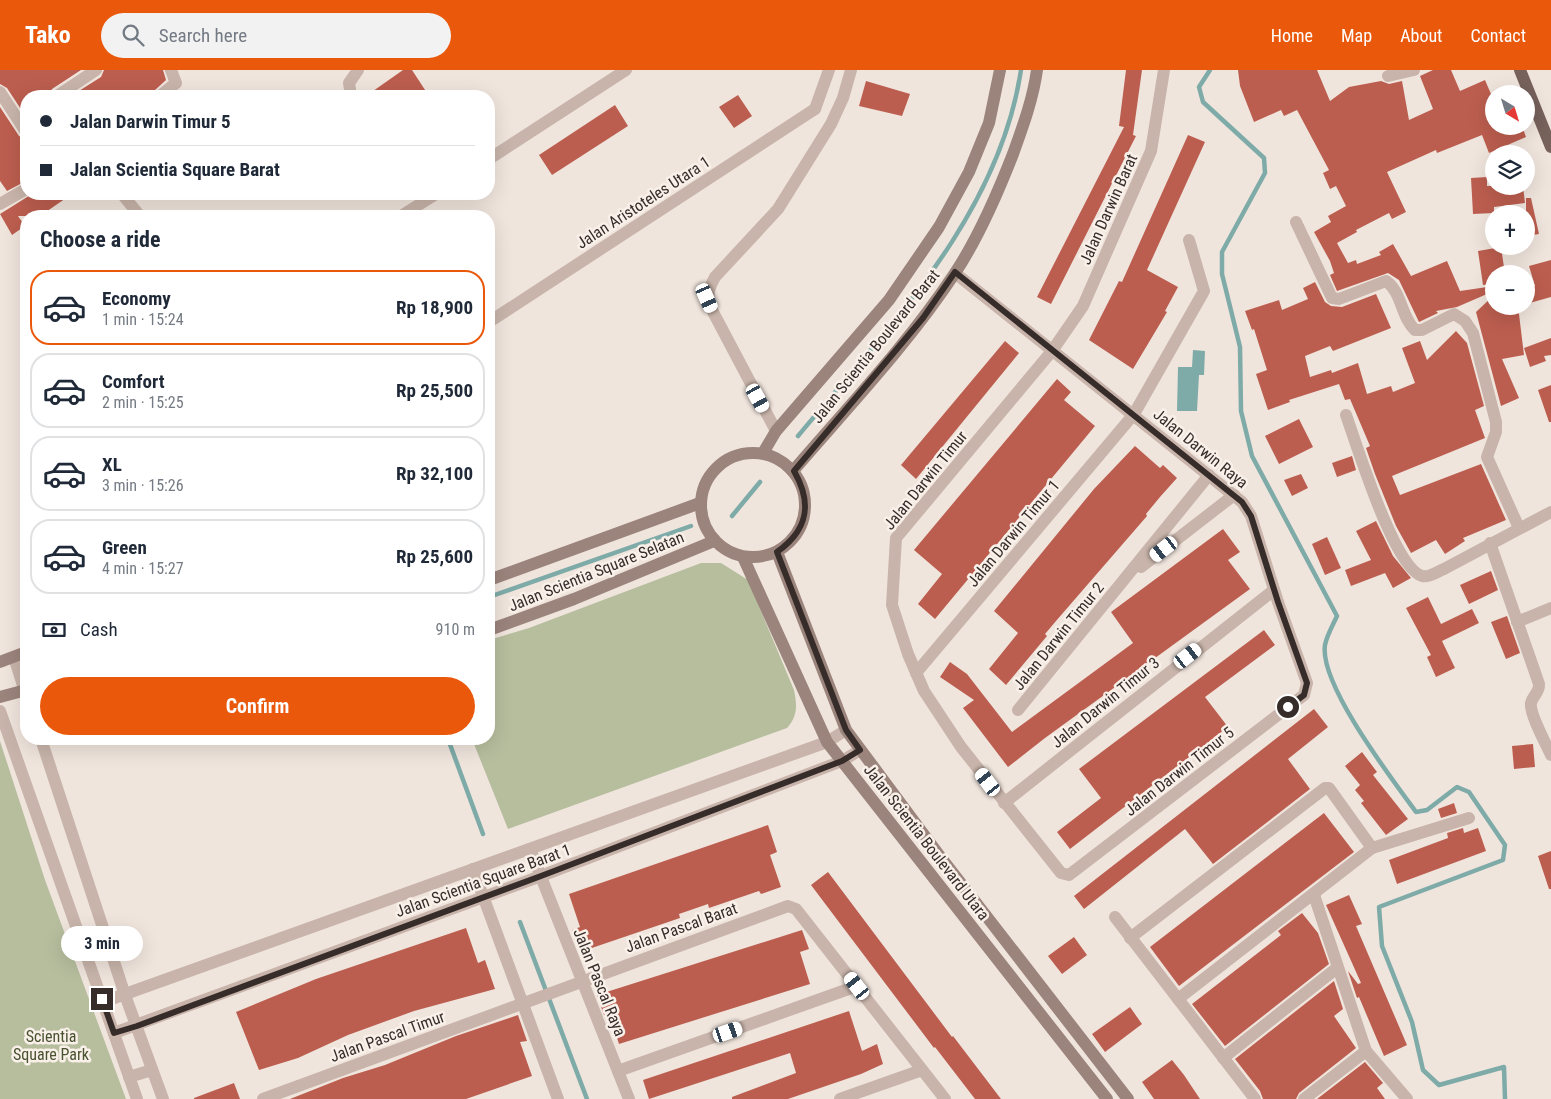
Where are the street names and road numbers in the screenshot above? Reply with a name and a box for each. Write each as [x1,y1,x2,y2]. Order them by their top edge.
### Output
street label: Jalan Darwin Barat [1076,151,1141,267]
street label: Jalan Aristoteles Utara 1 [573,152,714,253]
street label: Jalan Scientia Boulevard Barat [808,265,943,427]
street label: Jalan Darwin Raya [1150,405,1252,492]
street label: Jalan Darwin Timur [880,427,971,534]
street label: Jalan Darwin Timur 1 [963,476,1064,591]
street label: Jalan Scientia Square Selatan [506,528,687,615]
street label: Jalan Darwin Timur 2 [1009,578,1108,694]
street label: Jalan Darwin Timur 3 [1048,653,1163,752]
street label: Jalan Darwin Timur 5 [1121,723,1238,820]
street label: Jalan Scientia Boulevard Utara [860,761,993,924]
street label: Jalan Scientia Square Barat 1 [393,840,573,921]
street label: Jalan Pascal Barat [623,898,740,957]
street label: Jalan Pascal Raya [569,926,630,1039]
street label: Jalan Pascal Timur [327,1007,447,1066]

